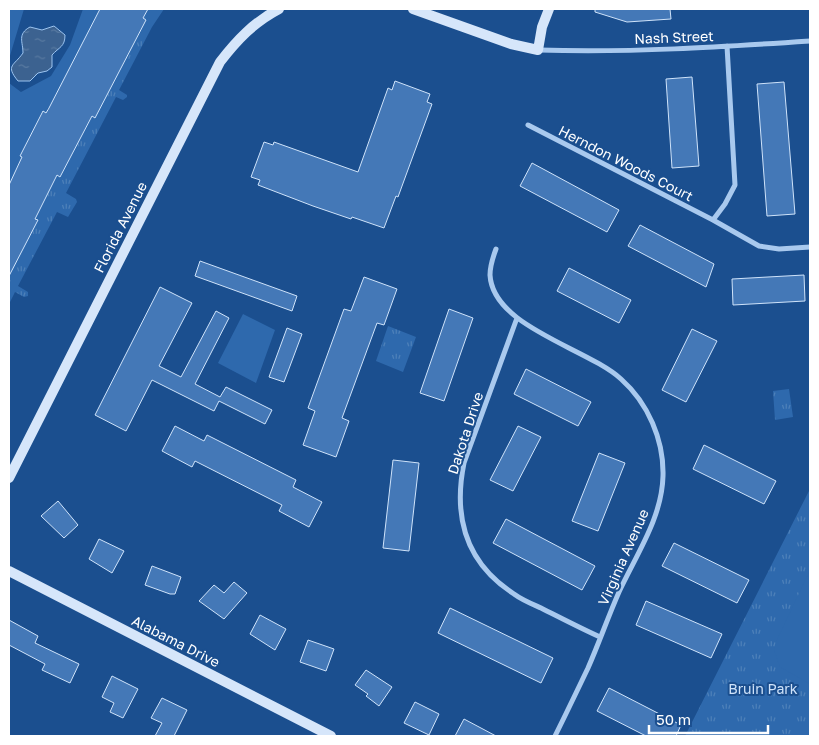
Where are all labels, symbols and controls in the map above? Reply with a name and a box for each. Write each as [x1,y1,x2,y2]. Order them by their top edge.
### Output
street label: Nash Street [634,27,714,47]
street label: Herndon Woods Court [556,122,696,204]
street label: Florida Avenue [90,179,150,275]
street label: Dakota Drive [444,390,486,476]
street label: Virginia Avenue [594,506,652,608]
street label: Alabama Drive [129,612,223,670]
park label: Bruin Park [728,680,798,697]
scale bar [649,702,768,734]
text: 50 m [656,710,691,728]

